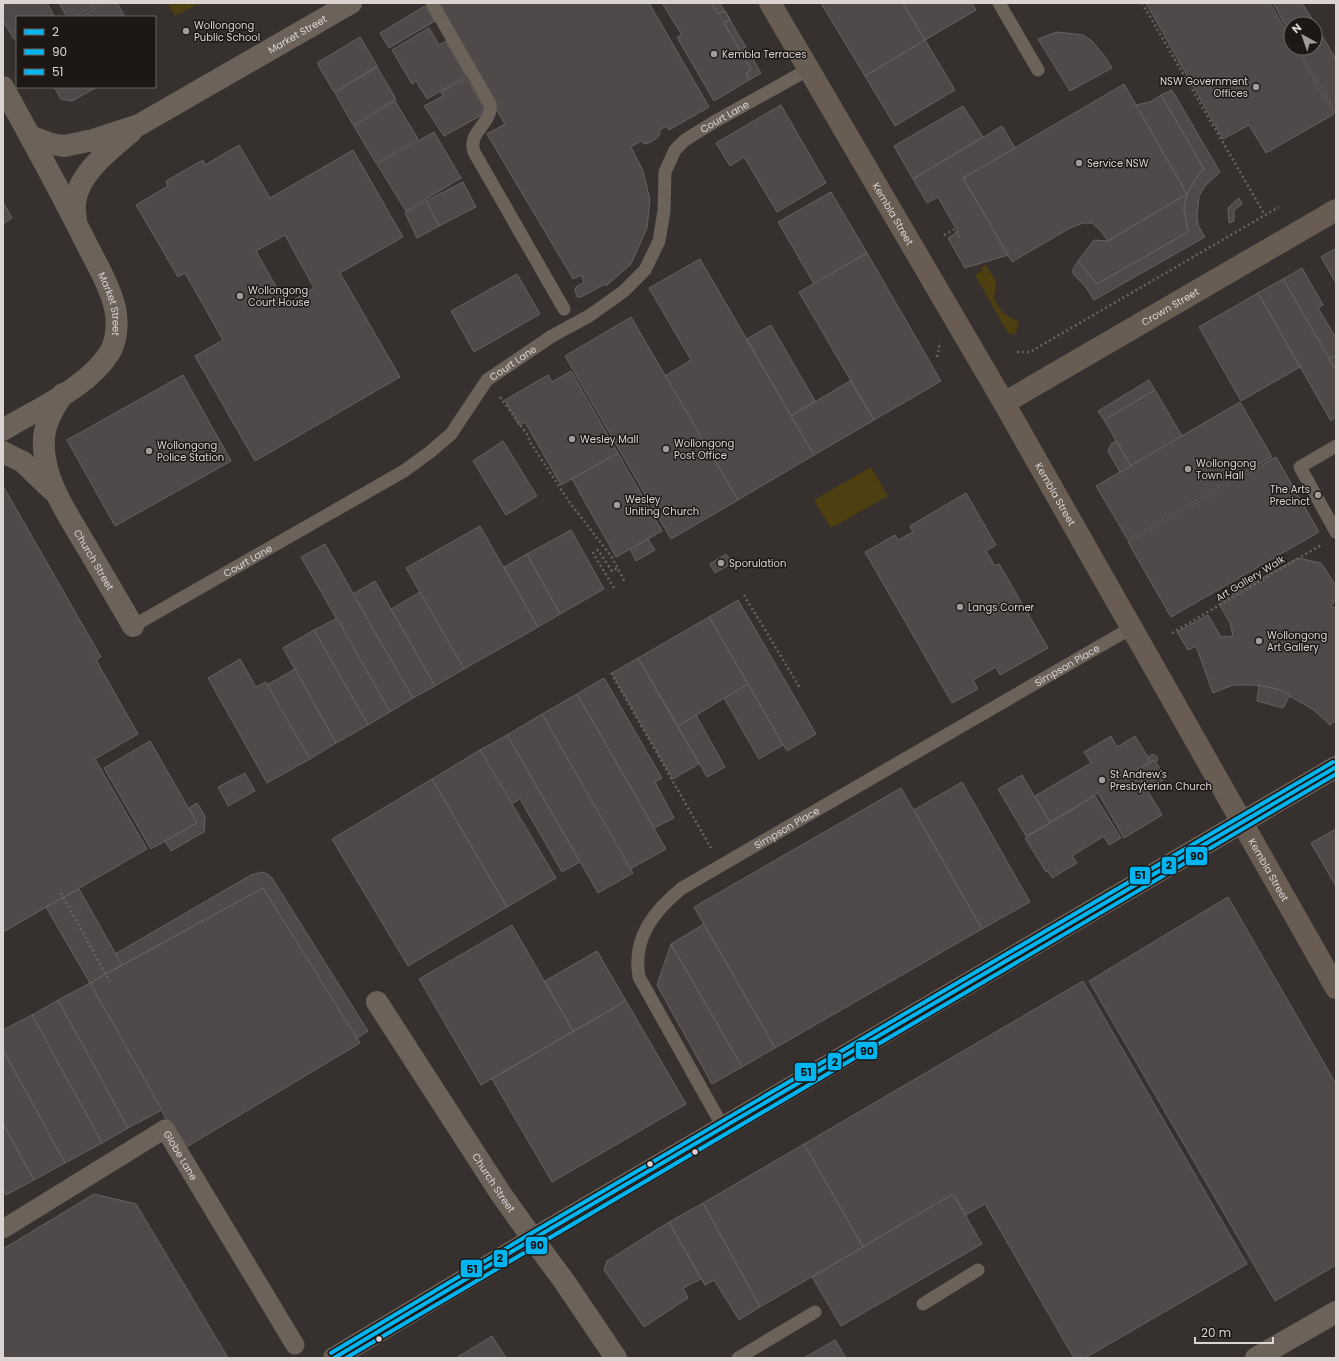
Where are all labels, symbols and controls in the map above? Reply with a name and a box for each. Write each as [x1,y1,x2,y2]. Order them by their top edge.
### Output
street label: Market Street [265,11,330,57]
legend [16,16,156,88]
north arrow [1283,16,1323,56]
place label: Wollongong Public School [194,18,260,45]
text: N [1288,20,1305,37]
text: 2 [52,23,59,40]
marker: Wollongong Public School [181,26,191,36]
text: 90 [52,43,67,60]
place label: Kembla Terraces [722,47,806,62]
marker: Kembla Terraces [709,49,719,59]
text: 51 [52,63,63,80]
place label: NSW Government Offices [1160,74,1248,101]
marker: NSW Government Offices [1251,82,1261,92]
street label: Court Lane [697,97,752,137]
place label: Service NSW [1087,156,1149,171]
marker: Service NSW [1074,158,1084,168]
street label: Kembla Street [869,180,917,248]
street label: Market Street [94,270,124,337]
place label: Wollongong Court House [248,283,310,310]
street label: Crown Street [1139,284,1202,330]
marker: Wollongong Court House [235,291,245,301]
street label: Court Lane [486,342,540,384]
place label: Wesley Mall [580,432,638,447]
marker: Wesley Mall [567,434,577,444]
place label: Wollongong Post Office [674,436,734,463]
place label: Wollongong Police Station [157,438,224,465]
marker: Wollongong Post Office [661,444,671,454]
marker: Wollongong Police Station [144,446,154,456]
place label: Wollongong Town Hall [1196,456,1256,483]
street label: Kembla Street [1031,460,1079,529]
marker: Wollongong Town Hall [1183,464,1193,474]
place label: The Arts Precinct [1270,482,1310,509]
marker: The Arts Precinct [1313,490,1323,500]
place label: Wesley Uniting Church [625,492,699,519]
marker: Wesley Uniting Church [612,500,622,510]
street label: Church Street [70,527,118,594]
street label: Court Lane [221,541,275,581]
street label: Art Gallery Walk [1213,551,1289,605]
place label: Sporulation [729,556,786,571]
marker: Sporulation [716,558,726,568]
place label: Langs Corner [968,600,1035,615]
marker: Langs Corner [955,602,965,612]
place label: Wollongong Art Gallery [1267,628,1327,655]
marker: Wollongong Art Gallery [1254,636,1264,646]
street label: Simpson Place [1032,641,1103,690]
place label: St Andrew's Presbyterian Church [1110,767,1212,794]
marker: St Andrew's Presbyterian Church [1097,775,1107,785]
street label: Simpson Place [751,803,822,853]
street label: Kembla Street [1244,836,1293,905]
line badge: 90 [1185,846,1208,866]
text: 90 [1190,848,1204,864]
line badge: 2 [1161,856,1177,875]
text: 2 [1166,857,1172,873]
line badge: 51 [1129,866,1151,885]
text: 51 [1134,867,1146,883]
line badge: 90 [855,1041,878,1060]
text: 90 [860,1043,874,1059]
line badge: 2 [827,1052,842,1071]
text: 2 [832,1054,838,1070]
line badge: 51 [794,1062,817,1082]
text: 51 [800,1064,812,1080]
street label: Globe Lane [159,1128,201,1183]
unlabelled marker [690,1147,700,1157]
street label: Church Street [468,1150,519,1216]
unlabelled marker [645,1159,655,1169]
line badge: 90 [525,1236,548,1255]
text: 90 [530,1237,544,1253]
line badge: 2 [493,1249,508,1268]
text: 2 [497,1250,503,1266]
line badge: 51 [460,1259,483,1278]
text: 51 [466,1261,478,1277]
scale bar [1195,1319,1273,1345]
text: 20 m [1201,1324,1231,1341]
unlabelled marker [374,1334,384,1344]

